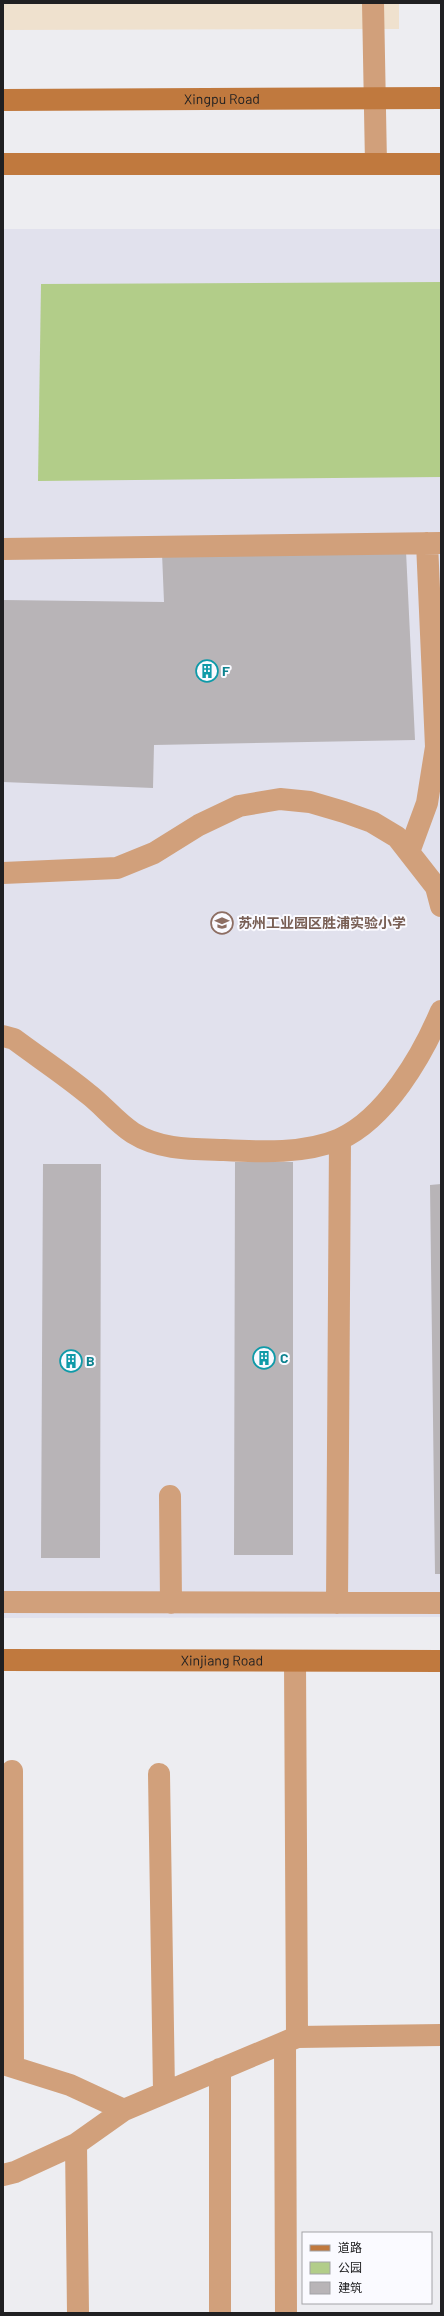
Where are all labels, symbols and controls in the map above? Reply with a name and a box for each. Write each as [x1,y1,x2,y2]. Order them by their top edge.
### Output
street label: Xingpu Road [184,90,260,107]
building icon: F [194,658,220,684]
place label: F [222,662,230,679]
school or university icon: 苏州工业园区胜浦实验小学 [209,910,235,936]
place label: 苏州工业园区胜浦实验小学 [238,914,406,931]
building icon: C [251,1345,277,1371]
building icon: B [58,1348,84,1374]
place label: C [280,1349,289,1366]
place label: B [86,1352,95,1369]
street label: Xinjiang Road [181,1651,263,1669]
legend [302,2232,432,2304]
text: 道路 [338,2240,362,2254]
text: 公园 [338,2260,362,2274]
text: 建筑 [338,2280,362,2294]

